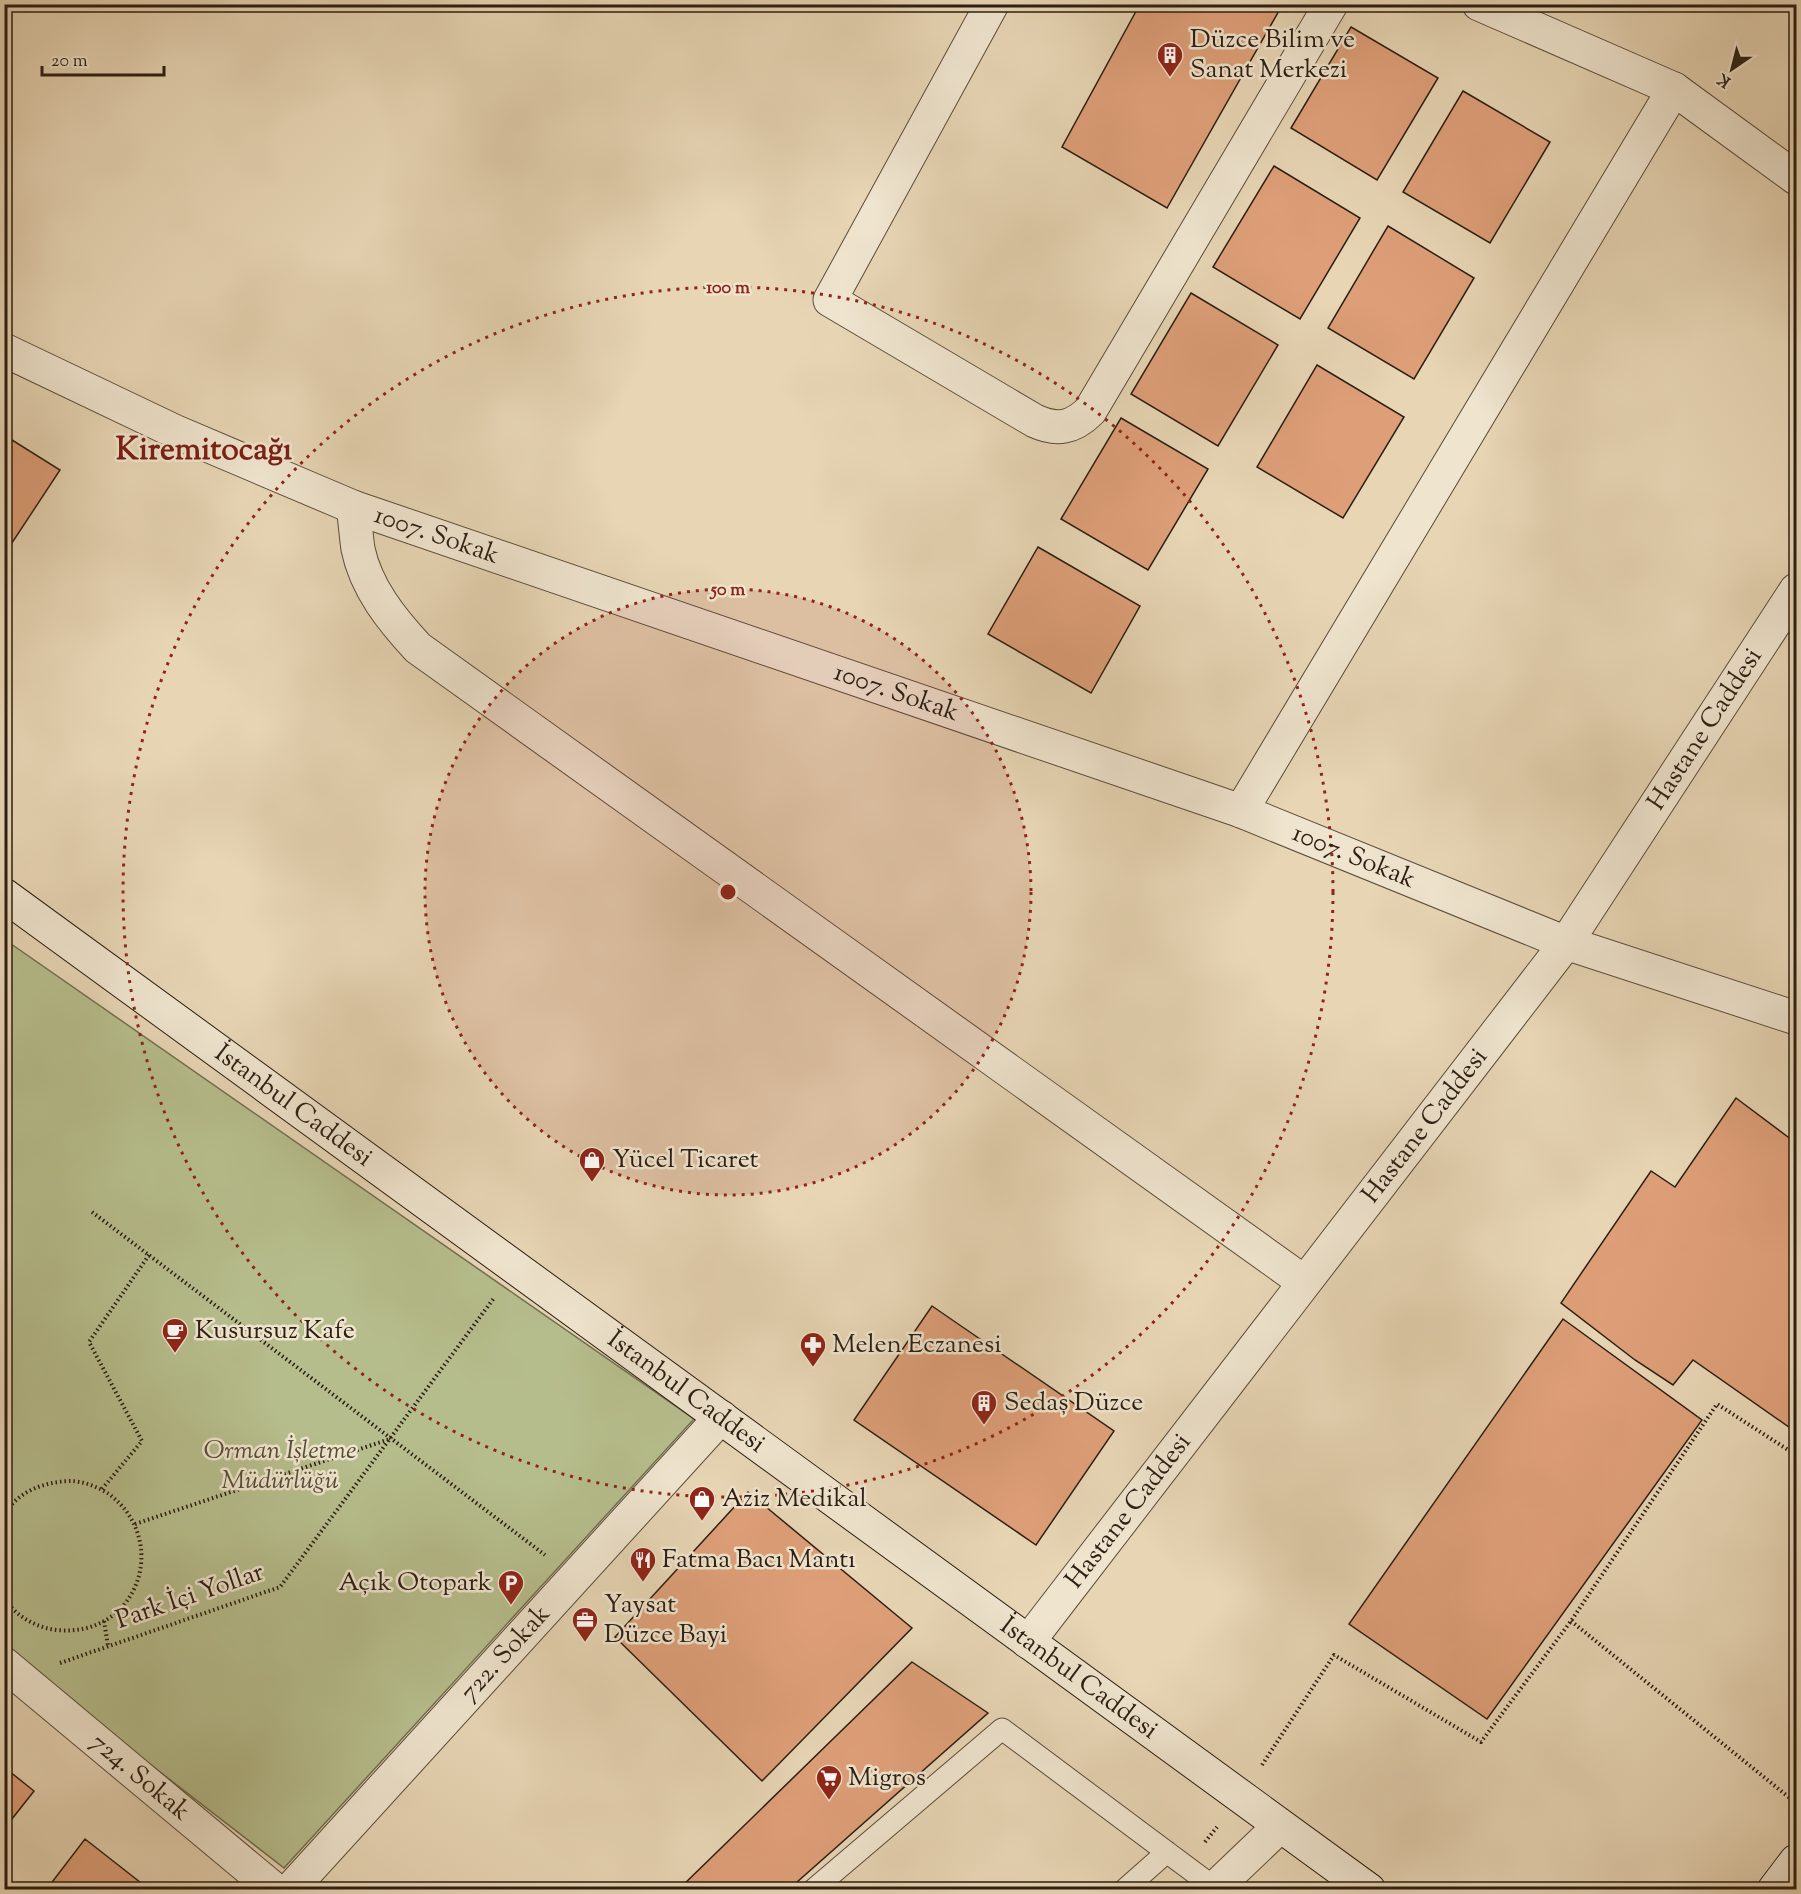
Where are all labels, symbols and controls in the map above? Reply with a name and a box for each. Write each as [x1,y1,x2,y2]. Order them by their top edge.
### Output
place label: Düzce Bilim ve Sanat Merkezi [1190,22,1355,89]
scale bar [42,39,164,77]
north arrow [1702,39,1762,99]
building icon: Düzce Bilim ve Sanat Merkezi [1155,40,1185,78]
text: 20 m [51,49,88,75]
text: K [1713,66,1736,92]
text: 100 m [706,276,750,302]
district label: Kiremitocağı [116,428,292,474]
street label: 1007. Sokak [369,497,504,574]
text: 50 m [709,578,745,604]
street label: Hastane Caddesi [1639,641,1772,818]
street label: 1007. Sokak [829,654,964,732]
street label: 1007. Sokak [1286,815,1421,898]
centre of rings [718,882,738,902]
street label: İstanbul Caddesi [207,1036,380,1176]
street label: Hastane Caddesi [1353,1041,1497,1212]
place label: Yücel Ticaret [612,1142,759,1179]
shop icon: Yücel Ticaret [577,1145,607,1183]
place label: Kusursuz Kafe [195,1313,355,1350]
cafe icon: Kusursuz Kafe [160,1316,190,1354]
street label: İstanbul Caddesi [599,1322,773,1462]
place label: Melen Eczanesi [832,1327,1002,1364]
pharmacy icon: Melen Eczanesi [798,1330,828,1368]
place label: Sedaş Düzce [1004,1385,1143,1422]
building icon: Sedaş Düzce [969,1388,999,1426]
street label: Hastane Caddesi [1057,1426,1200,1597]
park label: Orman İşletme Müdürlüğü [203,1433,357,1500]
place label: Aziz Medikal [722,1481,867,1518]
shop icon: Aziz Medikal [687,1484,717,1522]
place label: Fatma Bacı Mantı [662,1542,856,1579]
restaurant icon: Fatma Bacı Mantı [628,1545,658,1583]
street label: Park İçi Yollar [111,1554,269,1640]
place label: Açık Otopark [338,1565,492,1602]
parking icon: Açık Otopark [496,1568,526,1606]
place label: Yaysat Düzce Bayi [604,1587,727,1654]
street label: 722. Sokak [452,1597,559,1710]
office icon: Yaysat Düzce Bayi [570,1605,600,1643]
street label: İstanbul Caddesi [992,1608,1165,1749]
street label: 724. Sokak [82,1725,198,1830]
place label: Migros [848,1760,926,1797]
supermarket icon: Migros [814,1763,844,1801]

